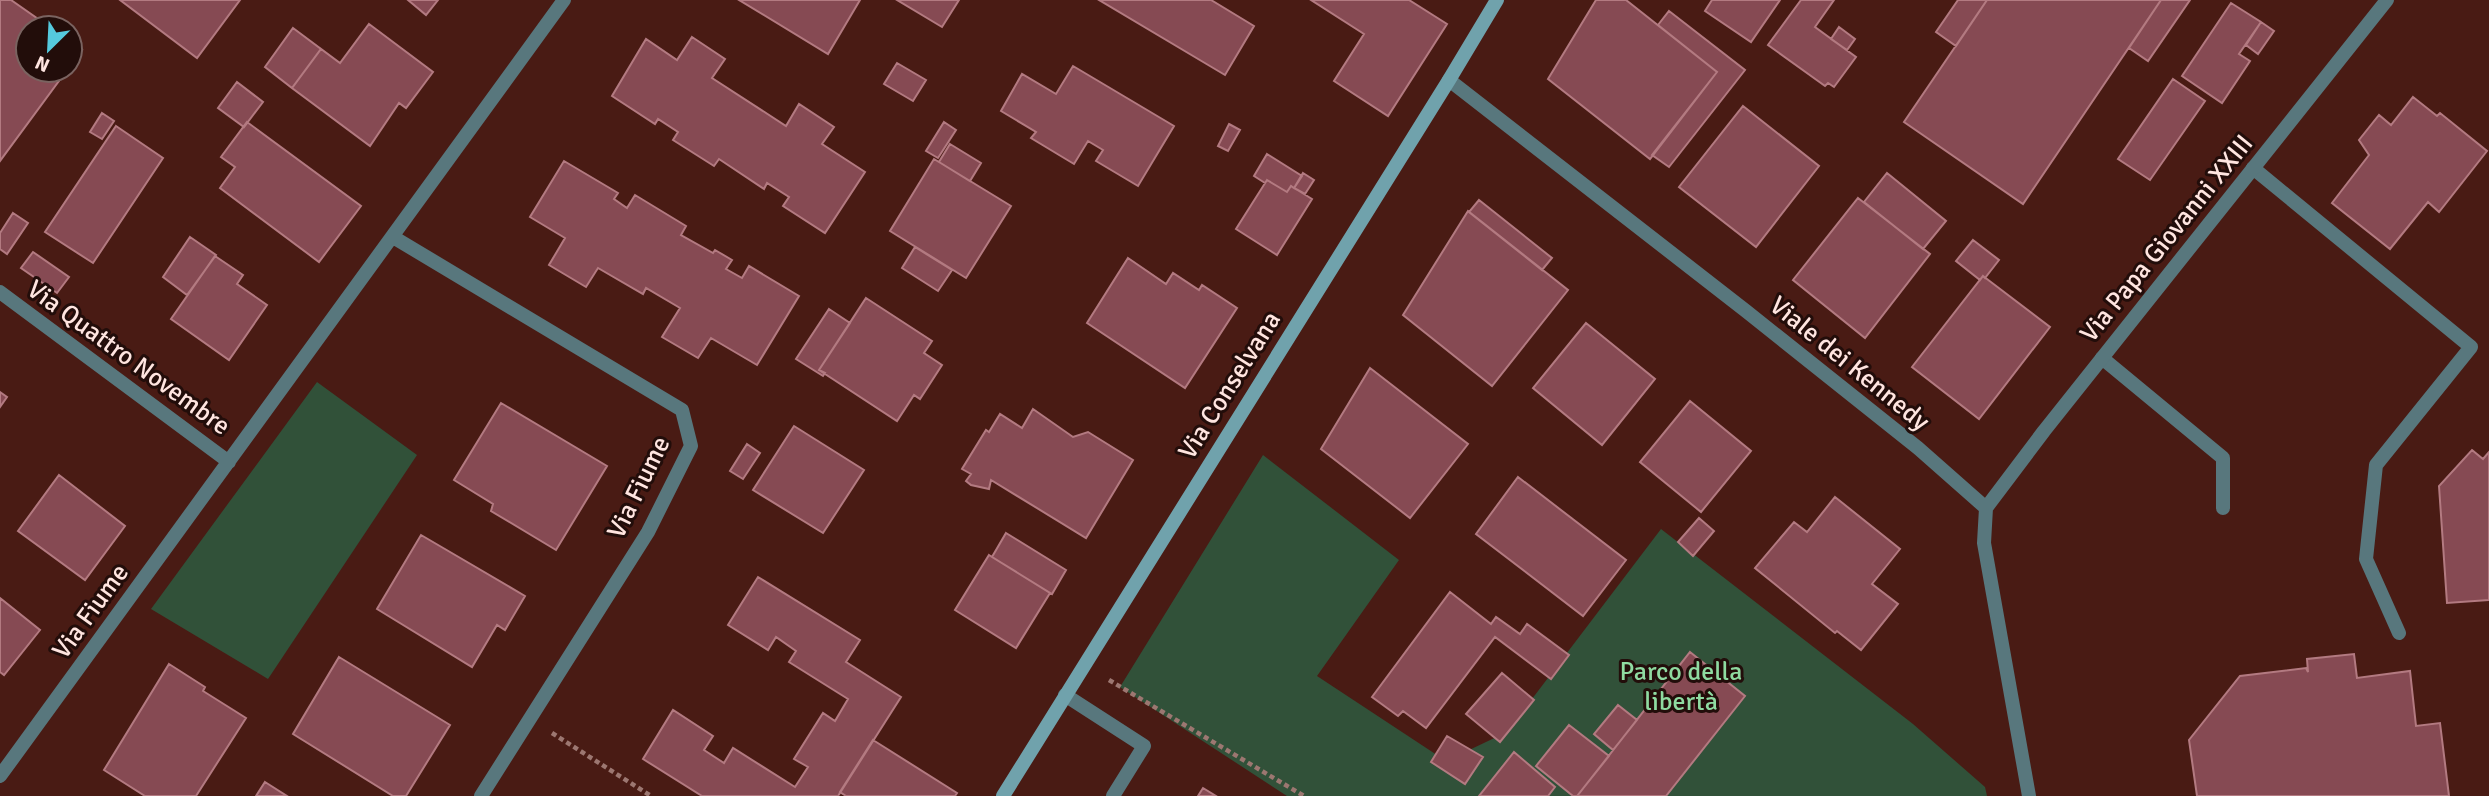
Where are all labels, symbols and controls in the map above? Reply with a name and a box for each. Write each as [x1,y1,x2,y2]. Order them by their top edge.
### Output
north arrow [14,14,84,84]
text: N [32,50,53,77]
street label: Via Papa Giovanni XXIII [2073,129,2260,349]
street label: Via Quattro Novembre [21,273,236,442]
street label: Viale dei Kennedy [1763,290,1936,438]
street label: Via Conselvana [1172,306,1288,465]
street label: Via Fiume [601,431,677,544]
street label: Via Fiume [46,558,136,665]
park label: Parco della libertà [1620,656,1742,718]

